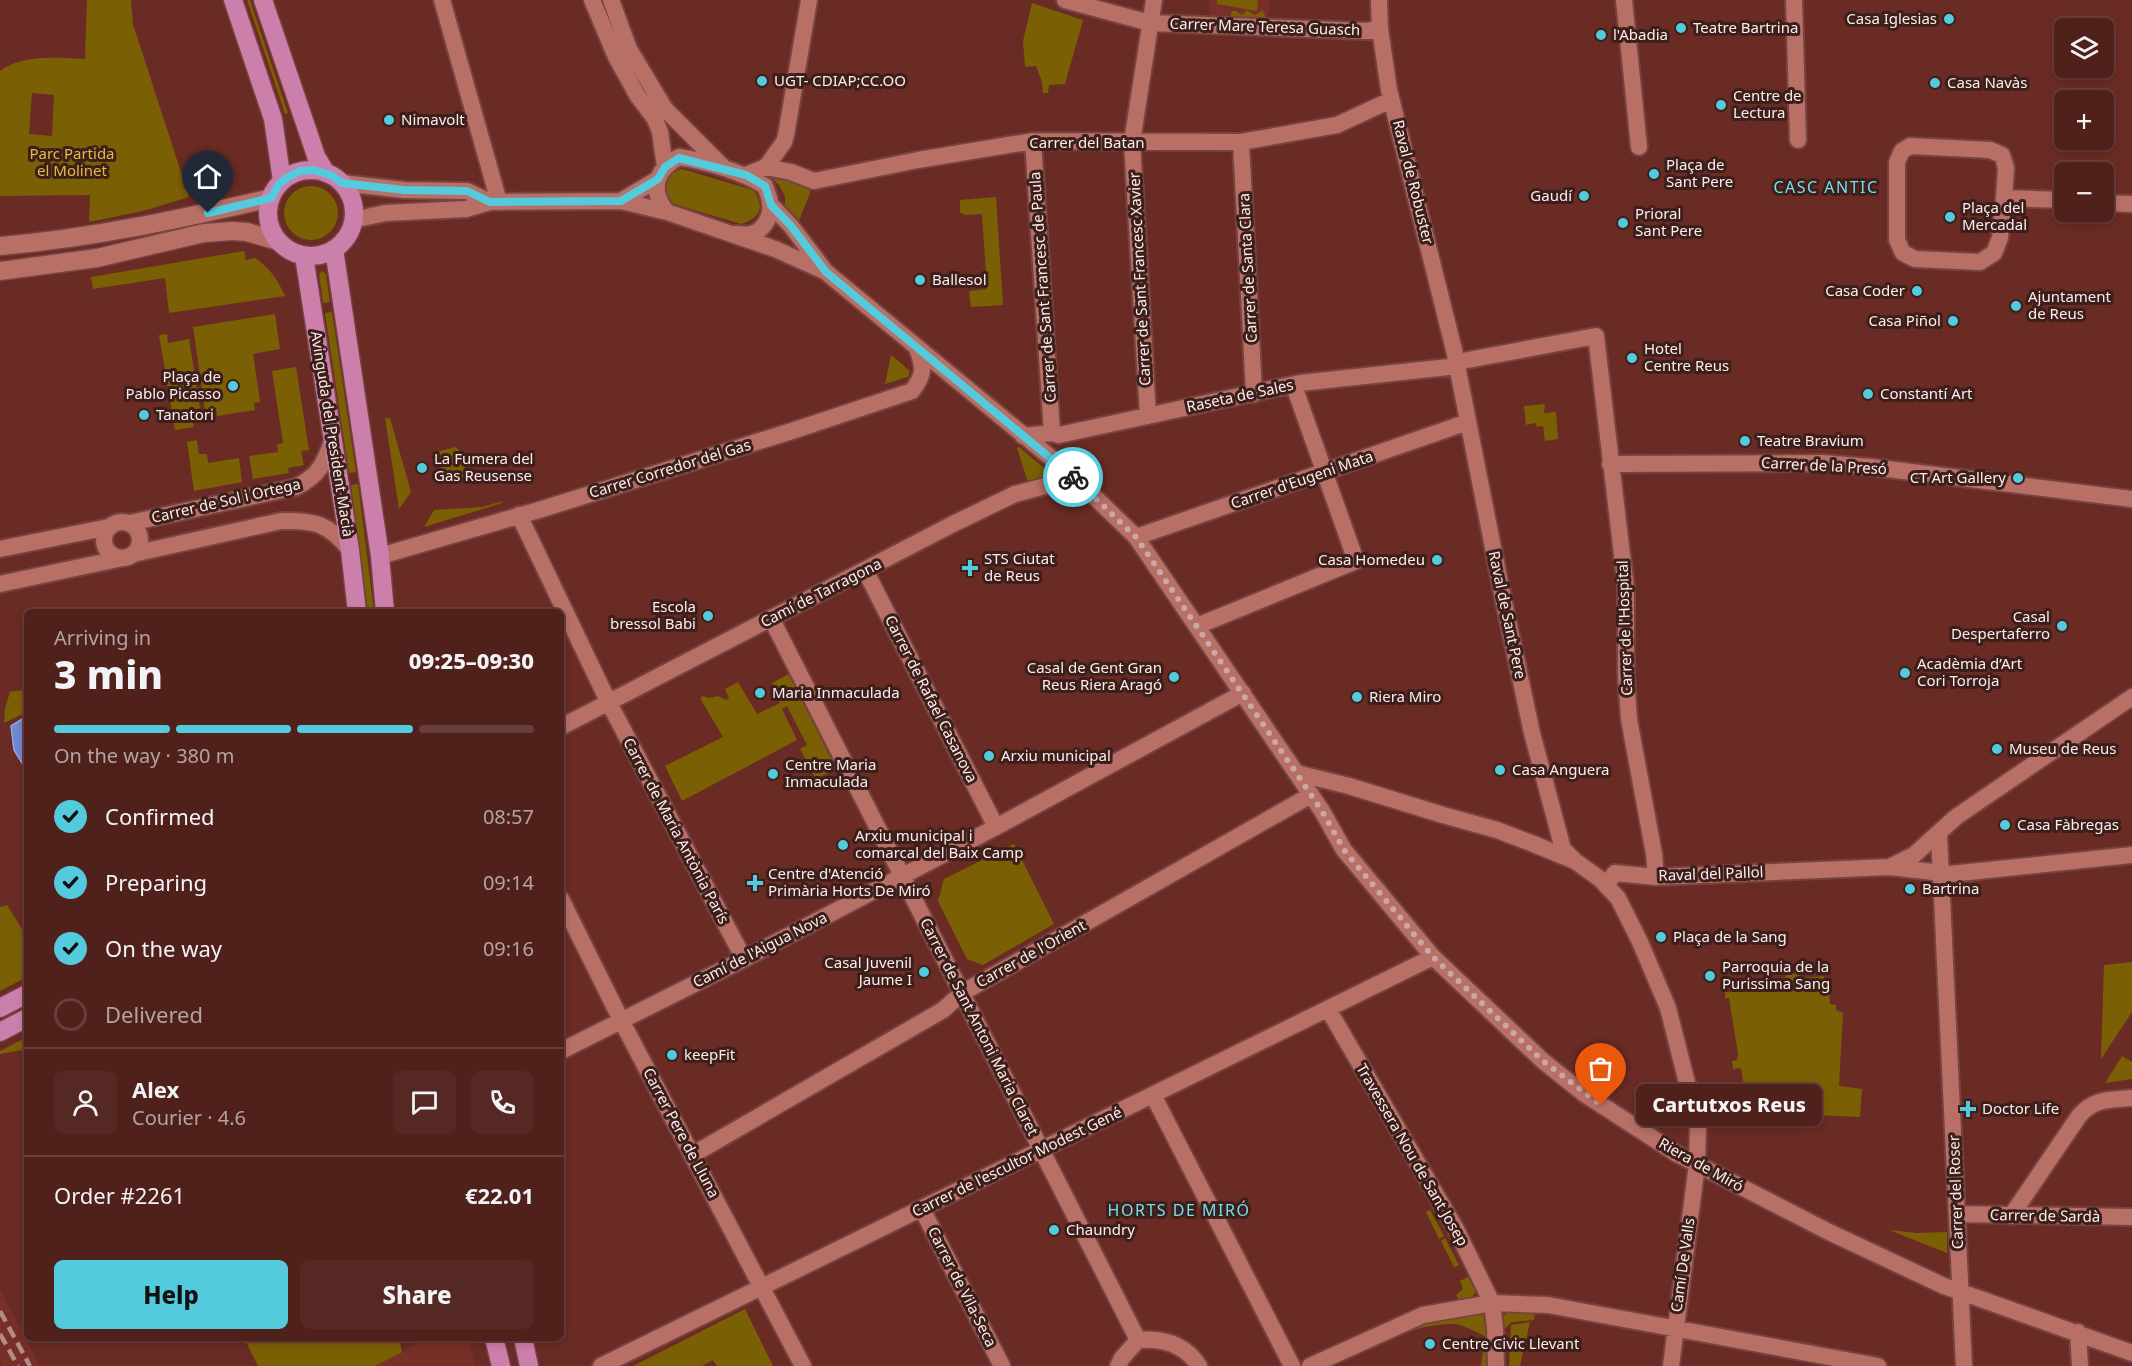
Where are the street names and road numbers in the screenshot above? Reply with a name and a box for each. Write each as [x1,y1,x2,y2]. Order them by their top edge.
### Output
street label: Carrer Mare Teresa Guasch [1169,13,1361,39]
street label: Raval de Robuster [1389,118,1439,246]
street label: Carrer del Batan [1029,132,1145,152]
street label: Carrer de Sant Francesc de Paula [1024,171,1060,403]
street label: Carrer de Sant Francesc Xavier [1123,172,1155,386]
street label: Carrer de Santa Clara [1233,193,1261,343]
street label: Avinguda del President Macià [307,330,359,538]
street label: Raseta de Sales [1184,374,1295,416]
street label: Carrer Corredor del Gas [586,434,753,502]
street label: Carrer d'Eugeni Mata [1228,445,1376,513]
street label: Carrer de la Presó [1761,452,1887,478]
street label: Carrer de Sol i Ortega [149,473,302,527]
street label: Raval de Sant Pere [1485,549,1531,681]
street label: Camí de Tarragona [757,553,884,631]
street label: Carrer de l'Hospital [1612,560,1636,696]
street label: Carrer de Rafael Casanova [881,611,983,786]
street label: Carrer de Maria Antònia París [619,734,735,927]
street label: Raval del Pallol [1658,861,1764,885]
street label: Camí de l'Aigua Nova [689,907,830,992]
street label: Carrer de Sant Antoni Maria Claret [916,914,1044,1139]
street label: Carrer de l'Orient [972,914,1089,992]
street label: Travessera Nou de Sant Josep [1352,1060,1473,1249]
street label: Carrer Pere de Lluna [639,1064,725,1201]
street label: Carrer de l'escultor Modest Gené [908,1101,1125,1221]
street label: Riera de Miró [1656,1133,1747,1196]
street label: Carrer del Roser [1943,1135,1967,1249]
street label: Carrer de Sardà [1990,1204,2100,1226]
street label: Camí De Valls [1665,1216,1699,1313]
street label: Carrer de Vila-Seca [924,1223,1002,1350]

